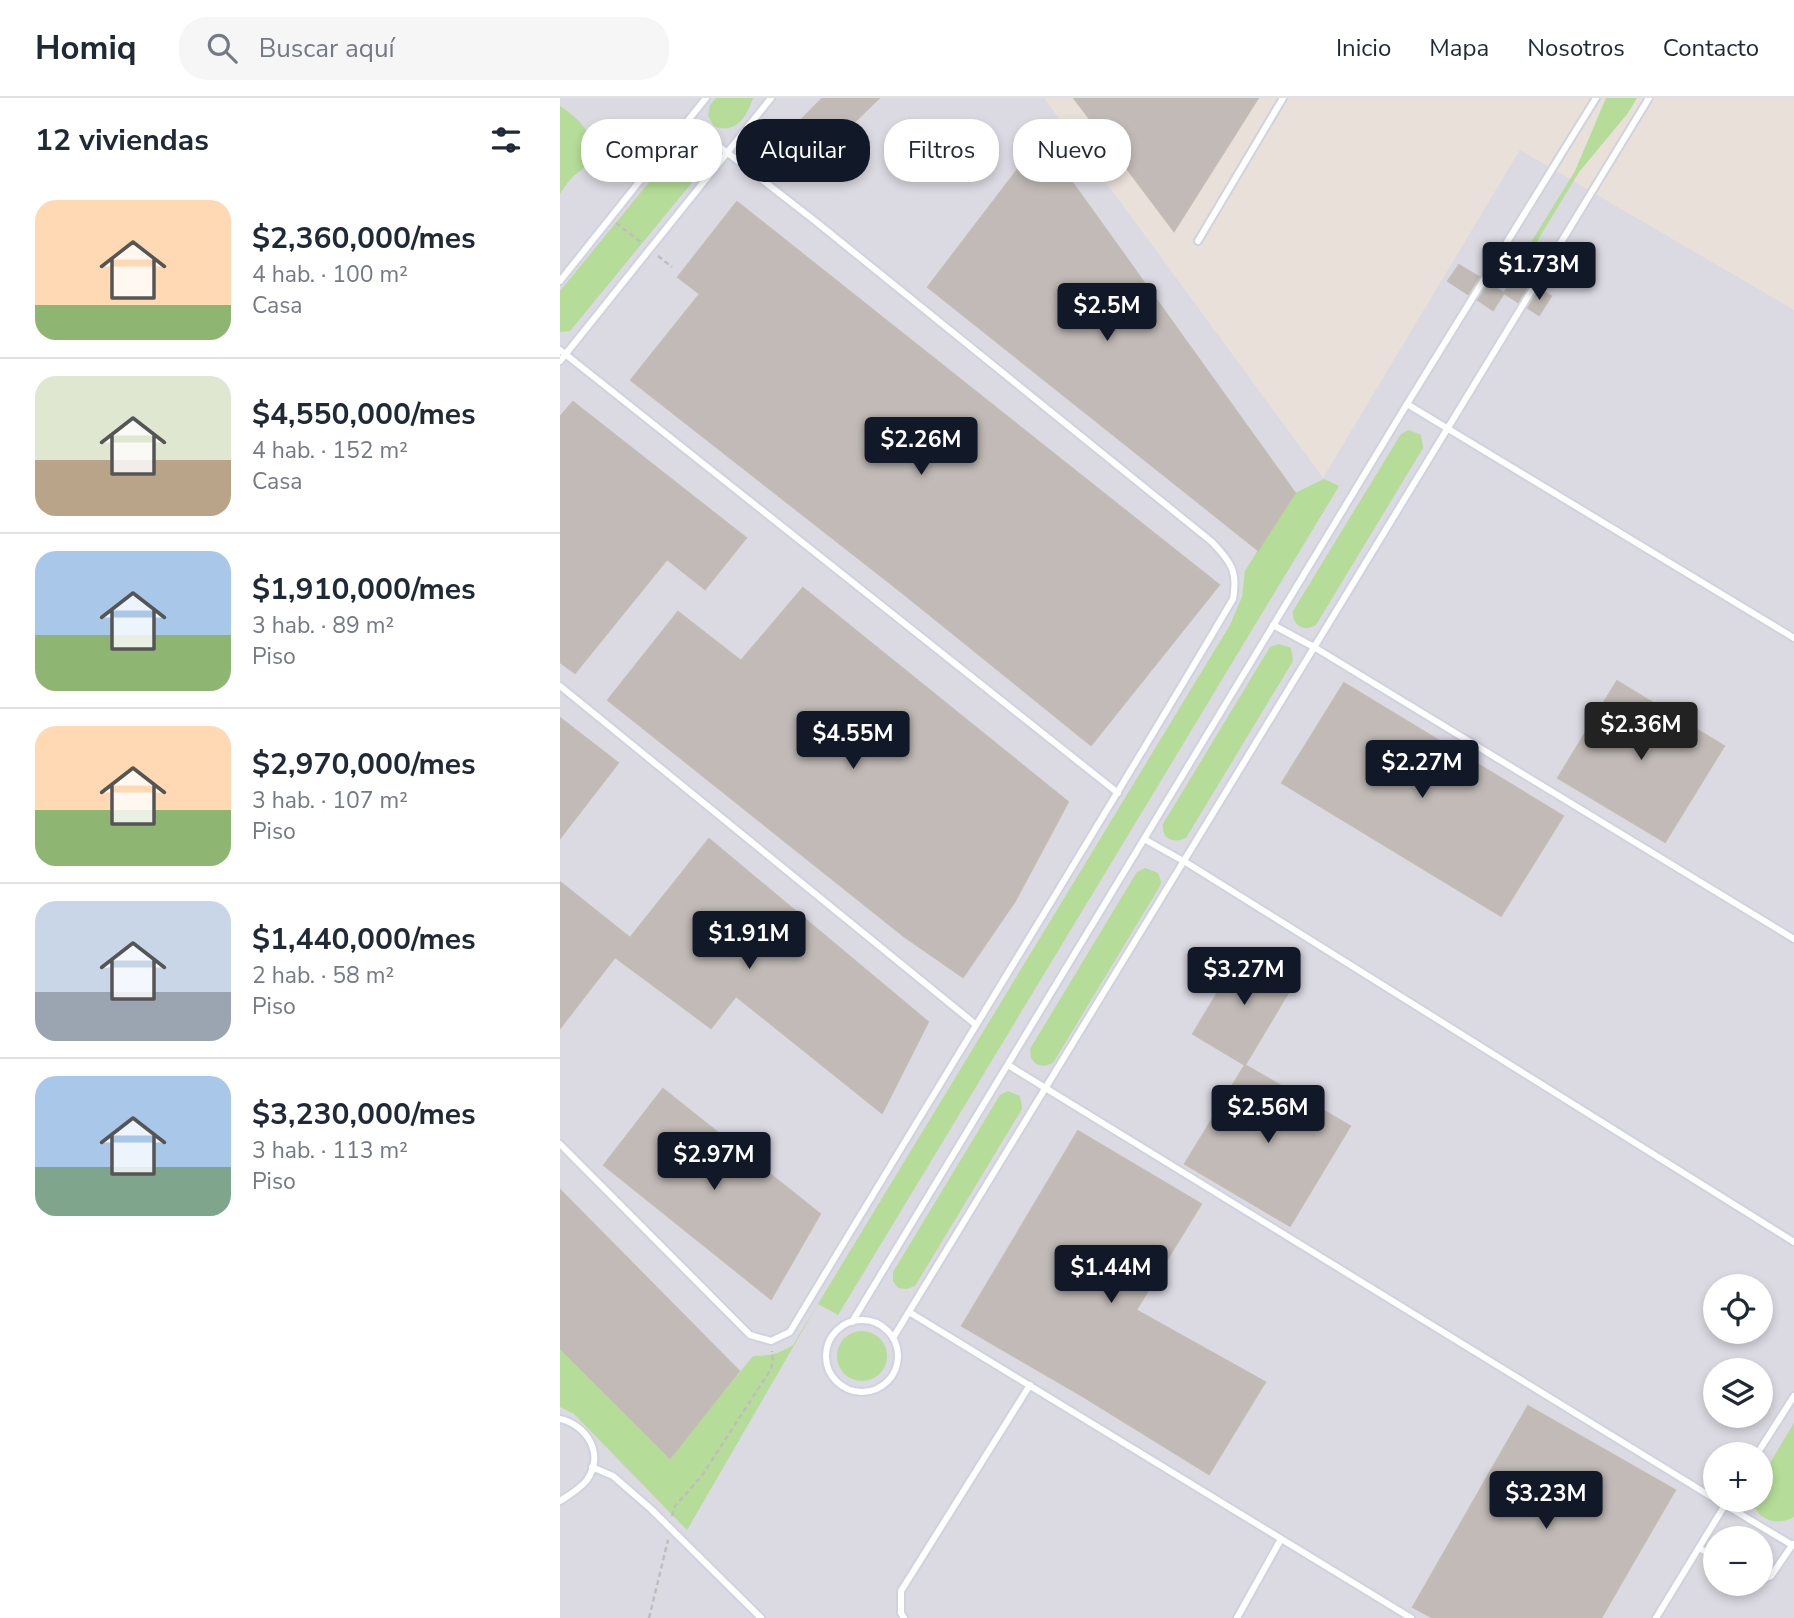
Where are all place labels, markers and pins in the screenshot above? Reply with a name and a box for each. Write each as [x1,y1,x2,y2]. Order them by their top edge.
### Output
pin: $1.73M [1482,242,1596,302]
pin: $2.5M [1058,284,1156,343]
pin: $2.26M [864,418,978,477]
pin: $2.36M [1584,702,1698,762]
pin: $4.55M [796,712,910,771]
pin: $2.27M [1365,740,1479,800]
pin: $1.91M [692,912,806,971]
pin: $3.27M [1187,948,1301,1007]
pin: $2.56M [1211,1086,1325,1145]
pin: $2.97M [657,1132,771,1192]
pin: $1.44M [1054,1246,1168,1305]
pin: $3.23M [1489,1472,1603,1531]

